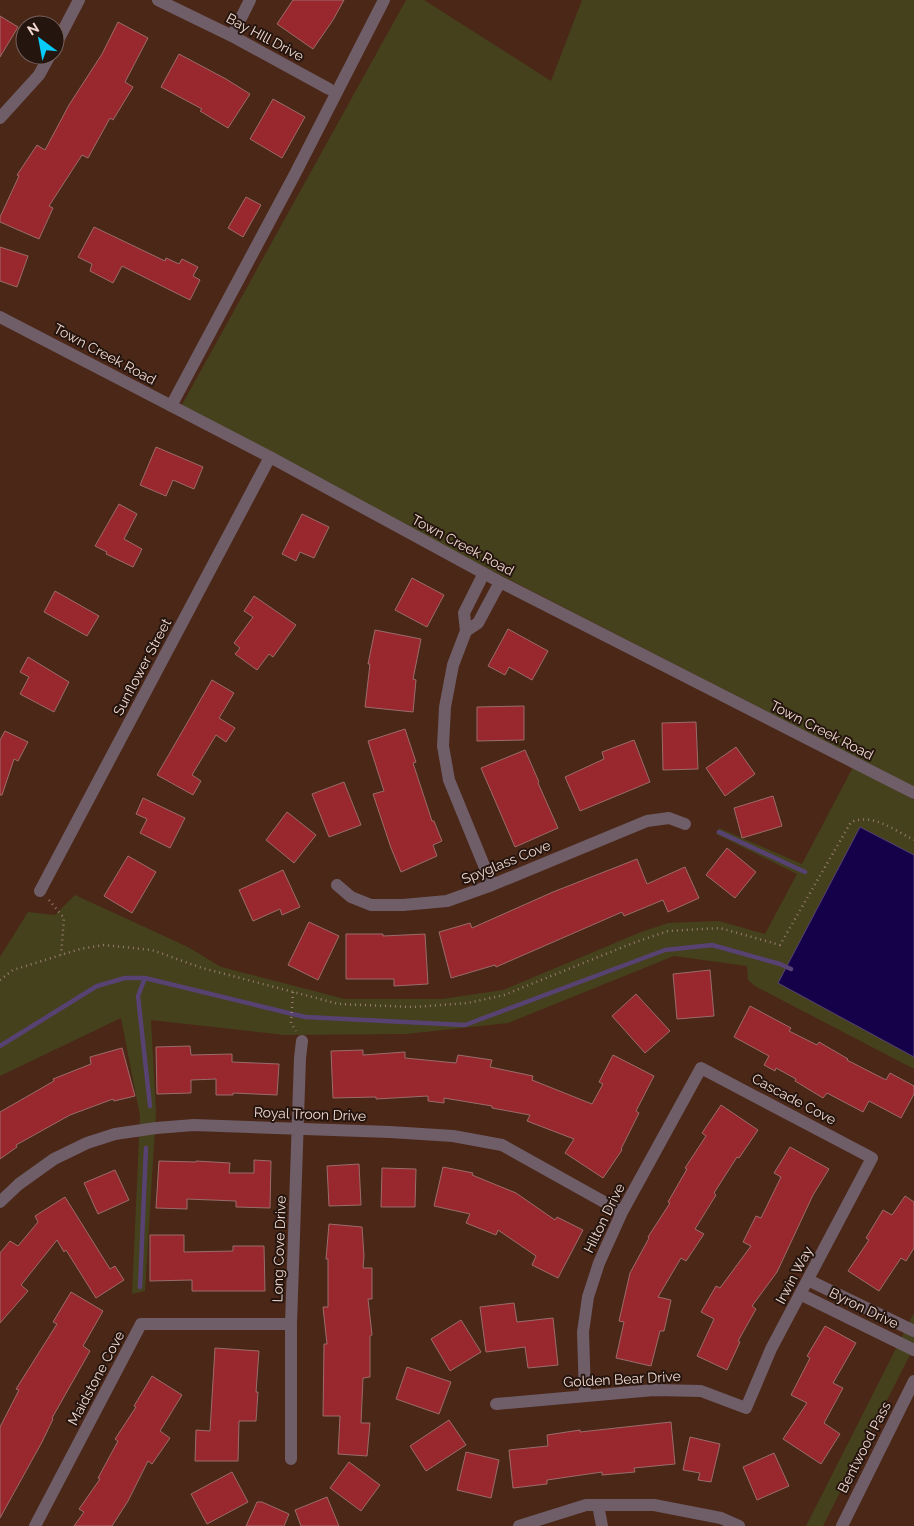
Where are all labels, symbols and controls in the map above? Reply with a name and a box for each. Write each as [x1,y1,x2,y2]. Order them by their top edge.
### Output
street label: Bay HIll Drive [224,10,306,64]
north arrow [15,15,65,65]
text: N [24,19,42,39]
street label: Town Creek Road [51,320,159,388]
street label: Town Creek Road [409,511,517,579]
street label: Sunflower Street [110,616,174,718]
street label: Town Creek Road [768,697,876,763]
street label: Spyglass Cove [459,837,553,887]
street label: Cascade Cove [749,1070,839,1128]
street label: Royal Troon Drive [254,1104,366,1124]
street label: Hilton Drive [580,1181,628,1255]
street label: Long Cove Drive [269,1195,289,1303]
street label: Irwin Way [772,1243,816,1307]
street label: Byron Drive [827,1284,901,1332]
street label: Maidstone Cove [64,1328,128,1428]
street label: Golden Bear Drive [563,1368,681,1390]
street label: Bentwood Pass [834,1399,894,1495]

